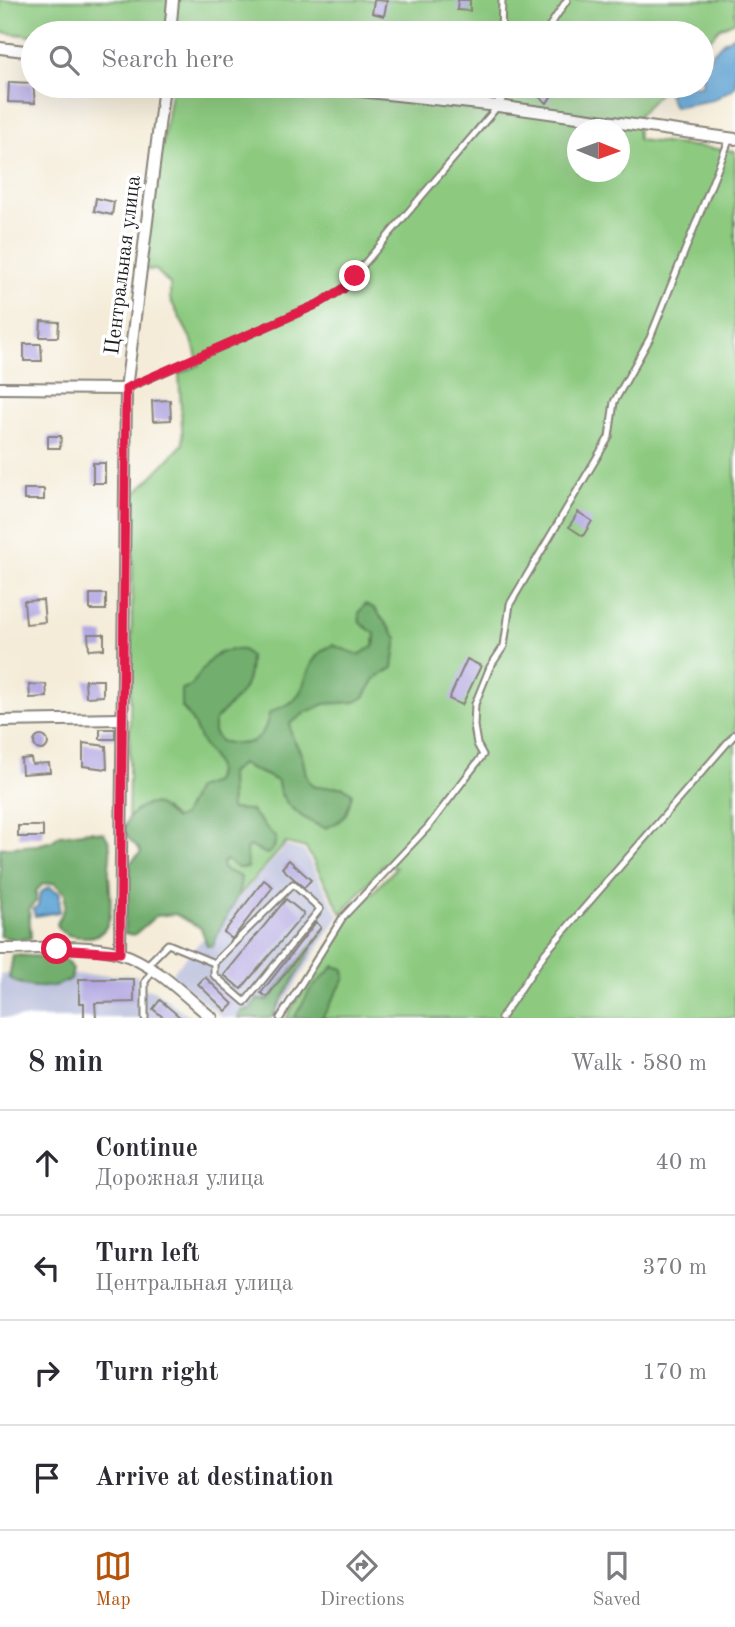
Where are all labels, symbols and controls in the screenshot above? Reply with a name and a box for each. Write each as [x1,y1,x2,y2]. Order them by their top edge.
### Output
search box [21,21,714,98]
icon: search [45,41,83,79]
text: Search here [101,47,234,73]
north arrow [567,119,630,182]
street label: Центральная улица [102,174,145,356]
route end [339,260,370,291]
route start [41,933,72,964]
text: 8 min [28,1048,103,1078]
text: Walk · 580 m [571,1052,707,1075]
text: Continue [95,1136,198,1162]
icon: ahead [28,1144,66,1182]
text: 40 m [656,1151,707,1174]
text: Дорожная улица [95,1167,264,1190]
text: Turn left [95,1241,200,1267]
icon: left [28,1249,66,1287]
text: 370 m [642,1256,707,1279]
text: Центральная улица [95,1272,293,1295]
icon: right [28,1354,66,1392]
text: Turn right [95,1360,218,1386]
text: 170 m [642,1361,707,1384]
icon: arrive [28,1459,66,1497]
text: Arrive at destination [95,1465,334,1491]
tab: Map [94,1547,132,1612]
tab: Directions [320,1547,405,1612]
tab: Saved [593,1547,641,1612]

